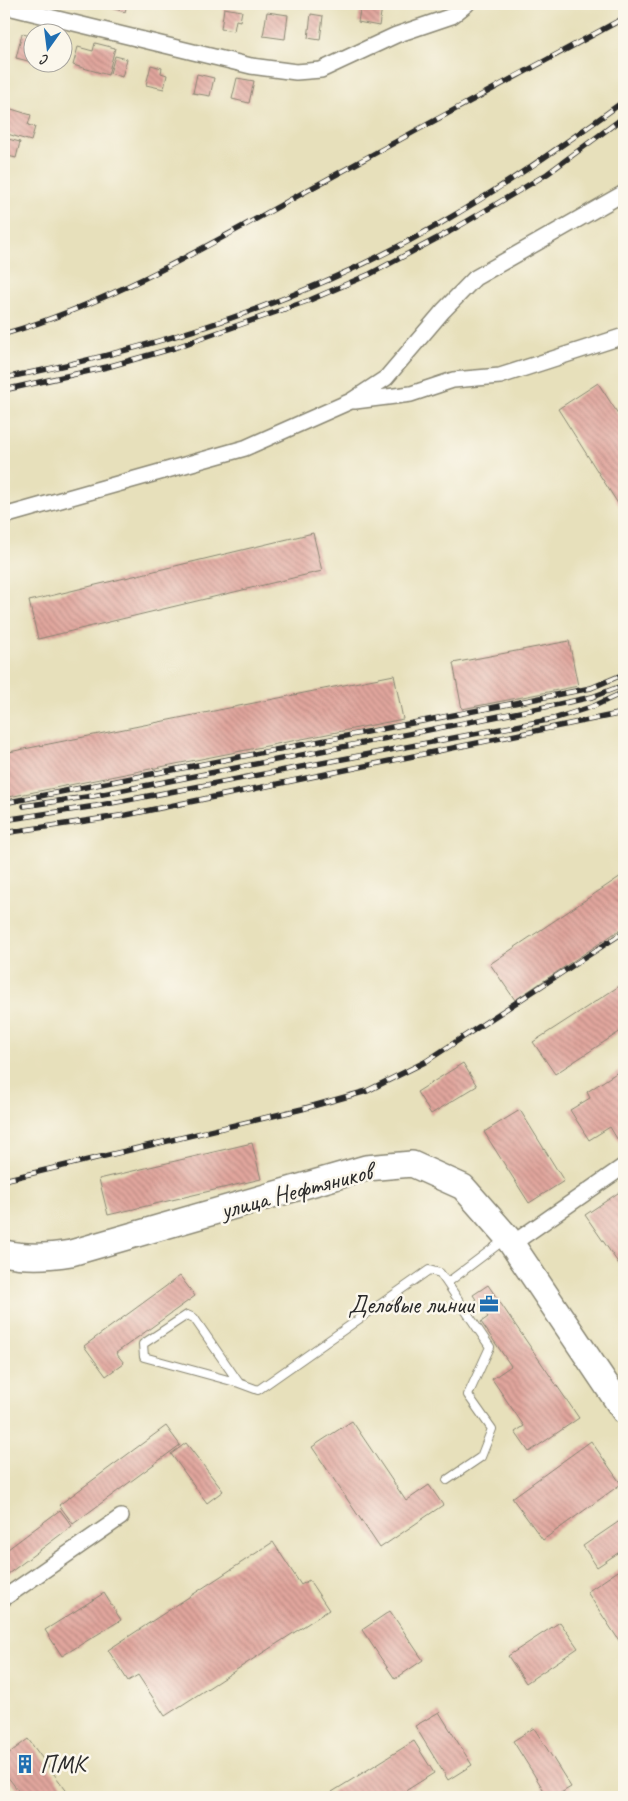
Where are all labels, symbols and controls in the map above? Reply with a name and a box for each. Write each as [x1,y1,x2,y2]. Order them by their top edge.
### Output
north arrow [22,22,72,72]
text: С [38,51,50,69]
street label: улица Нефтяников [215,1154,382,1227]
place label: Деловые линии [348,1289,476,1321]
office icon: Деловые линии [478,1293,500,1315]
place label: ПМК [40,1749,89,1781]
building icon: ПМК [14,1753,36,1775]

